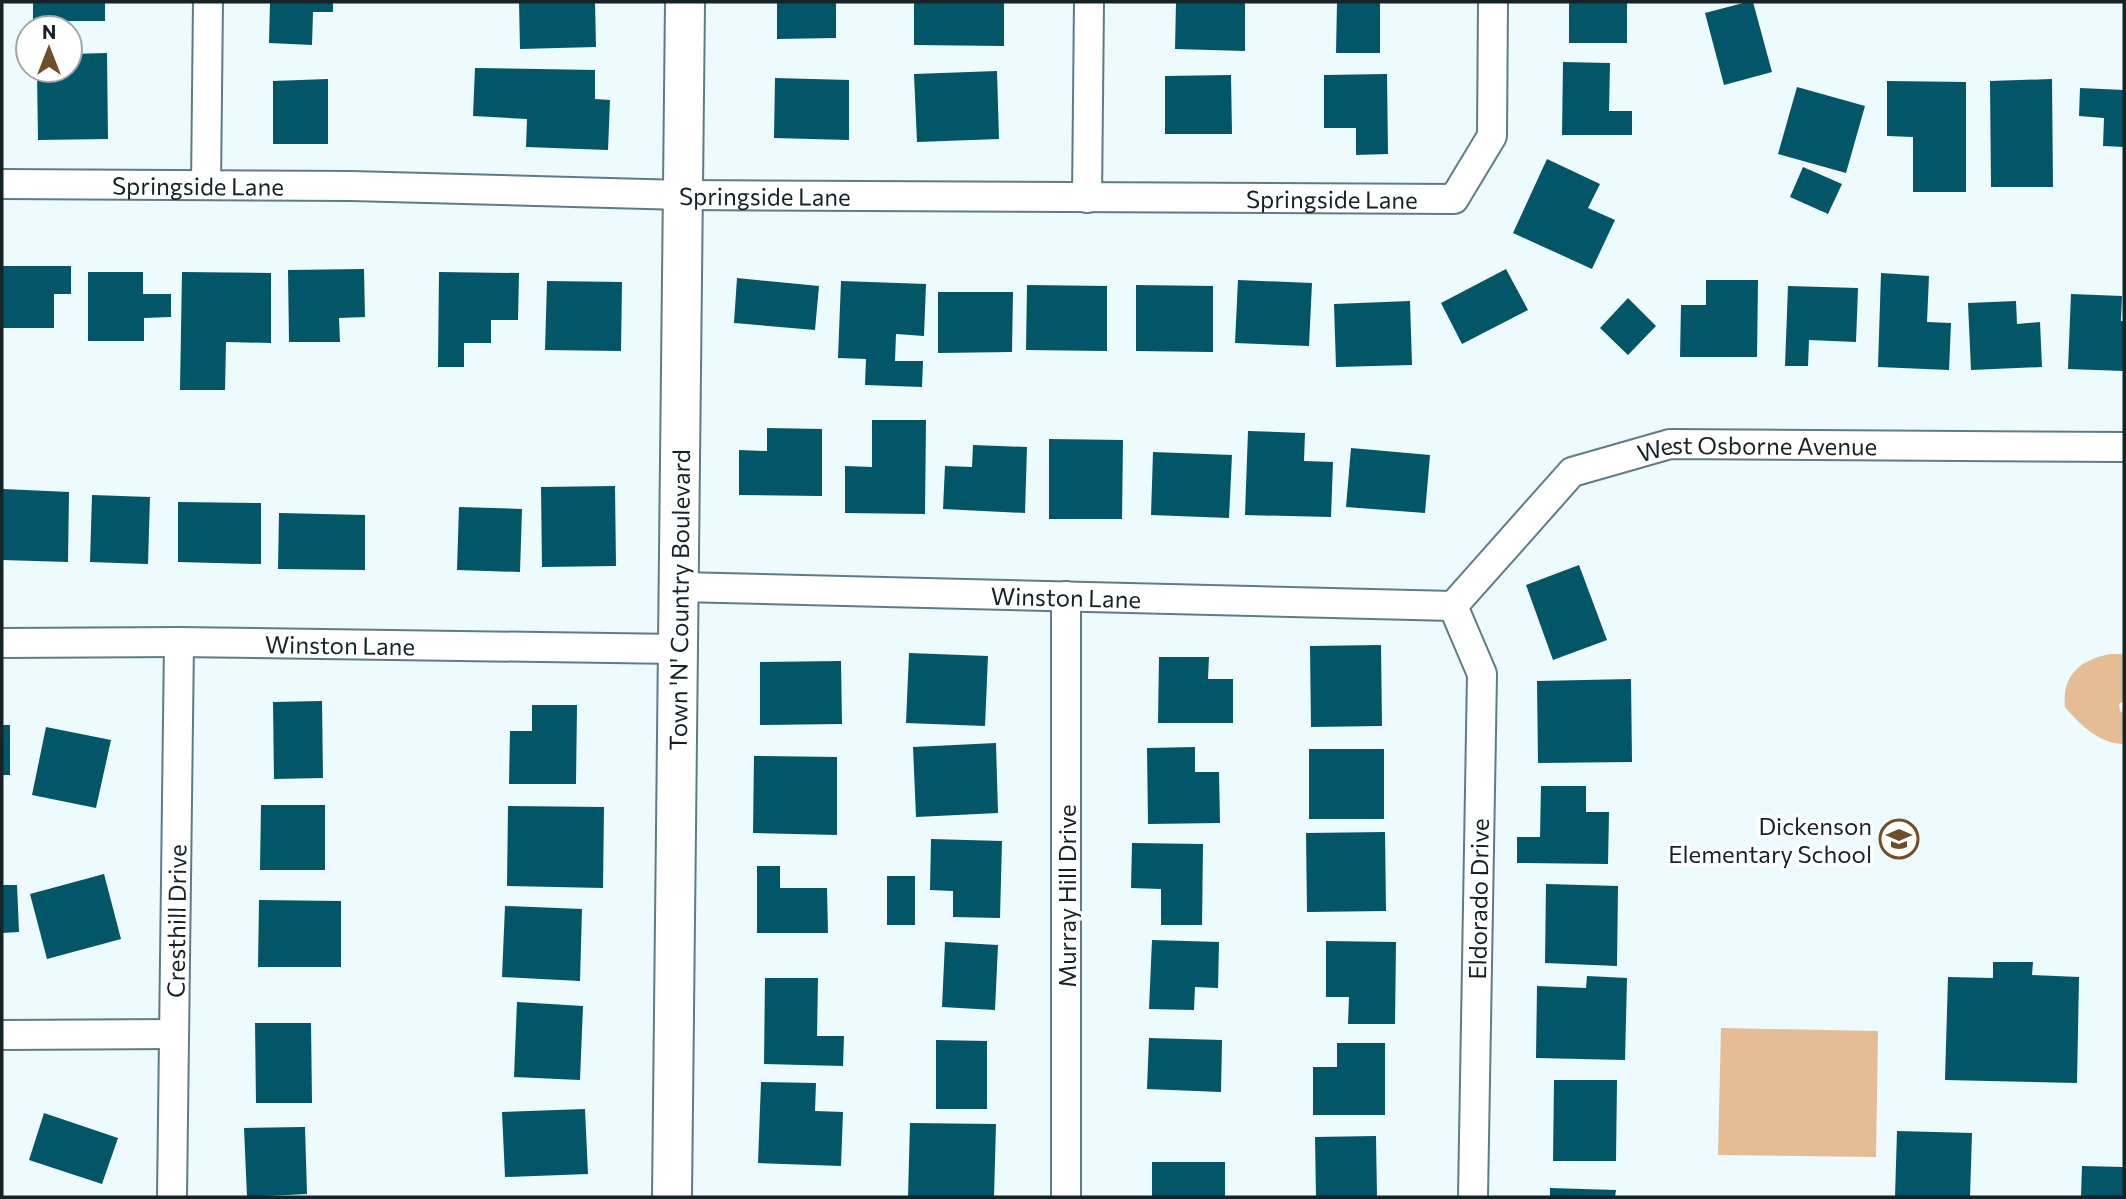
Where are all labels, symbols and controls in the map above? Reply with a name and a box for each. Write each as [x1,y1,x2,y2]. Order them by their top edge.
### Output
north arrow [14,14,84,84]
text: N [42,20,56,43]
street label: Springside Lane [112,170,284,200]
street label: Springside Lane [679,180,851,210]
street label: Springside Lane [1246,183,1418,213]
street label: West Osborne Avenue [1634,429,1877,467]
street label: Town 'N' Country Boulevard [662,449,695,751]
street label: Winston Lane [990,580,1141,613]
street label: Winston Lane [265,629,415,660]
street label: Murray Hill Drive [1052,804,1081,988]
place label: Dickenson Elementary School [1668,811,1872,868]
street label: Eldorado Drive [1462,818,1494,980]
school or university icon: Dickenson Elementary School [1878,818,1920,860]
street label: Cresthill Drive [160,844,191,998]

